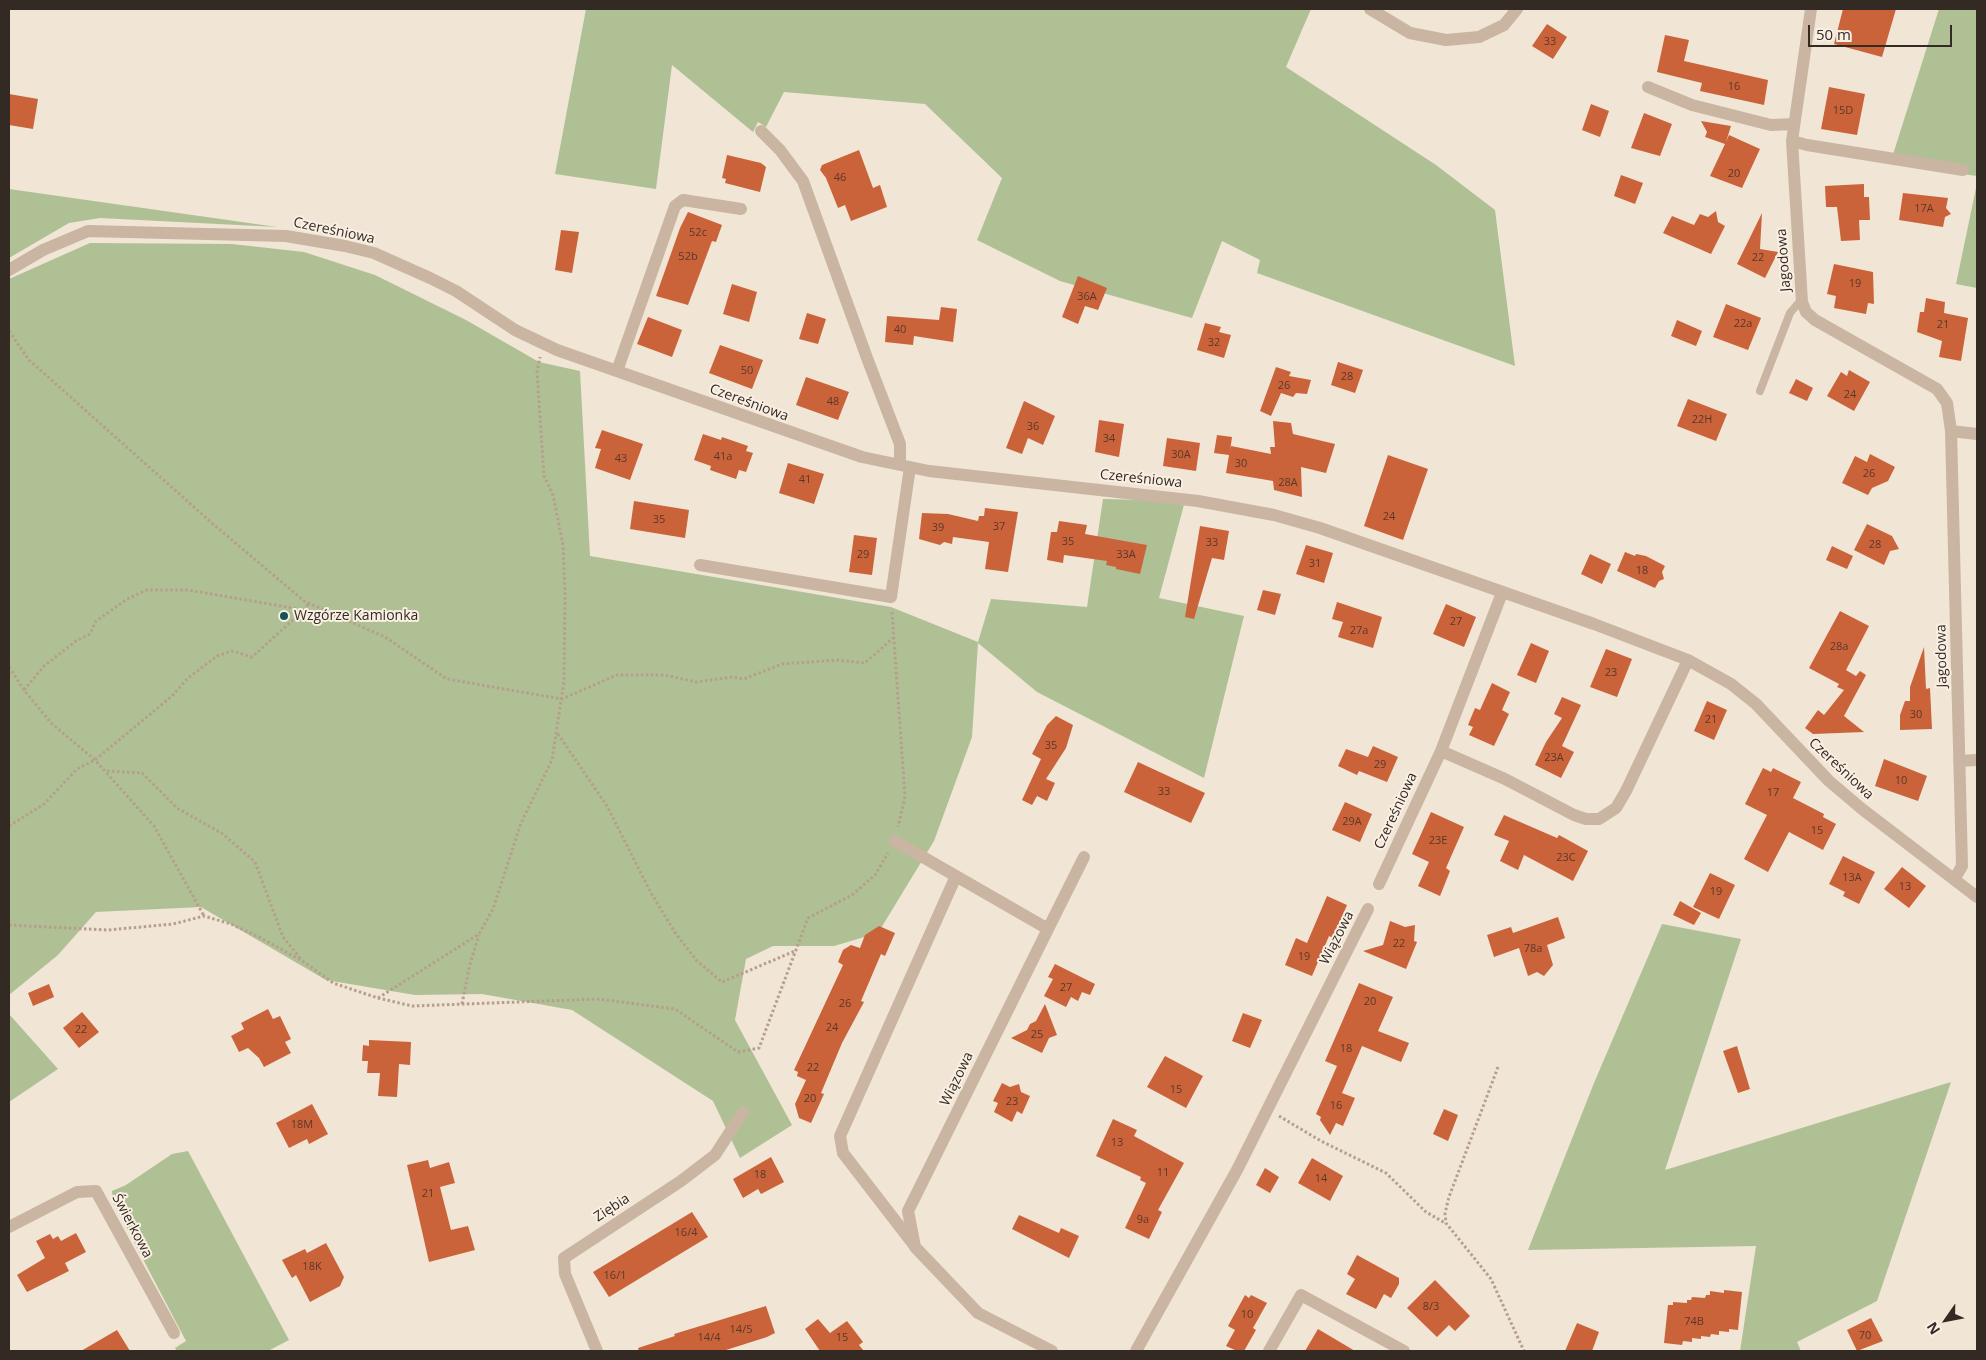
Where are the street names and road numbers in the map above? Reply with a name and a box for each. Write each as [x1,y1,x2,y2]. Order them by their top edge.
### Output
street label: Czereśniowa [292,214,376,248]
street label: Jagodowa [1773,228,1795,292]
street label: Czereśniowa [707,381,791,425]
street label: Czereśniowa [1099,466,1183,492]
street label: Jagodowa [1933,624,1951,688]
street label: Czereśniowa [1805,735,1877,803]
street label: Czereśniowa [1371,770,1421,852]
street label: Wiązowa [1316,908,1358,968]
street label: Wiązowa [937,1049,977,1109]
street label: Ziębia [591,1190,633,1226]
street label: Świerkowa [108,1191,156,1261]

